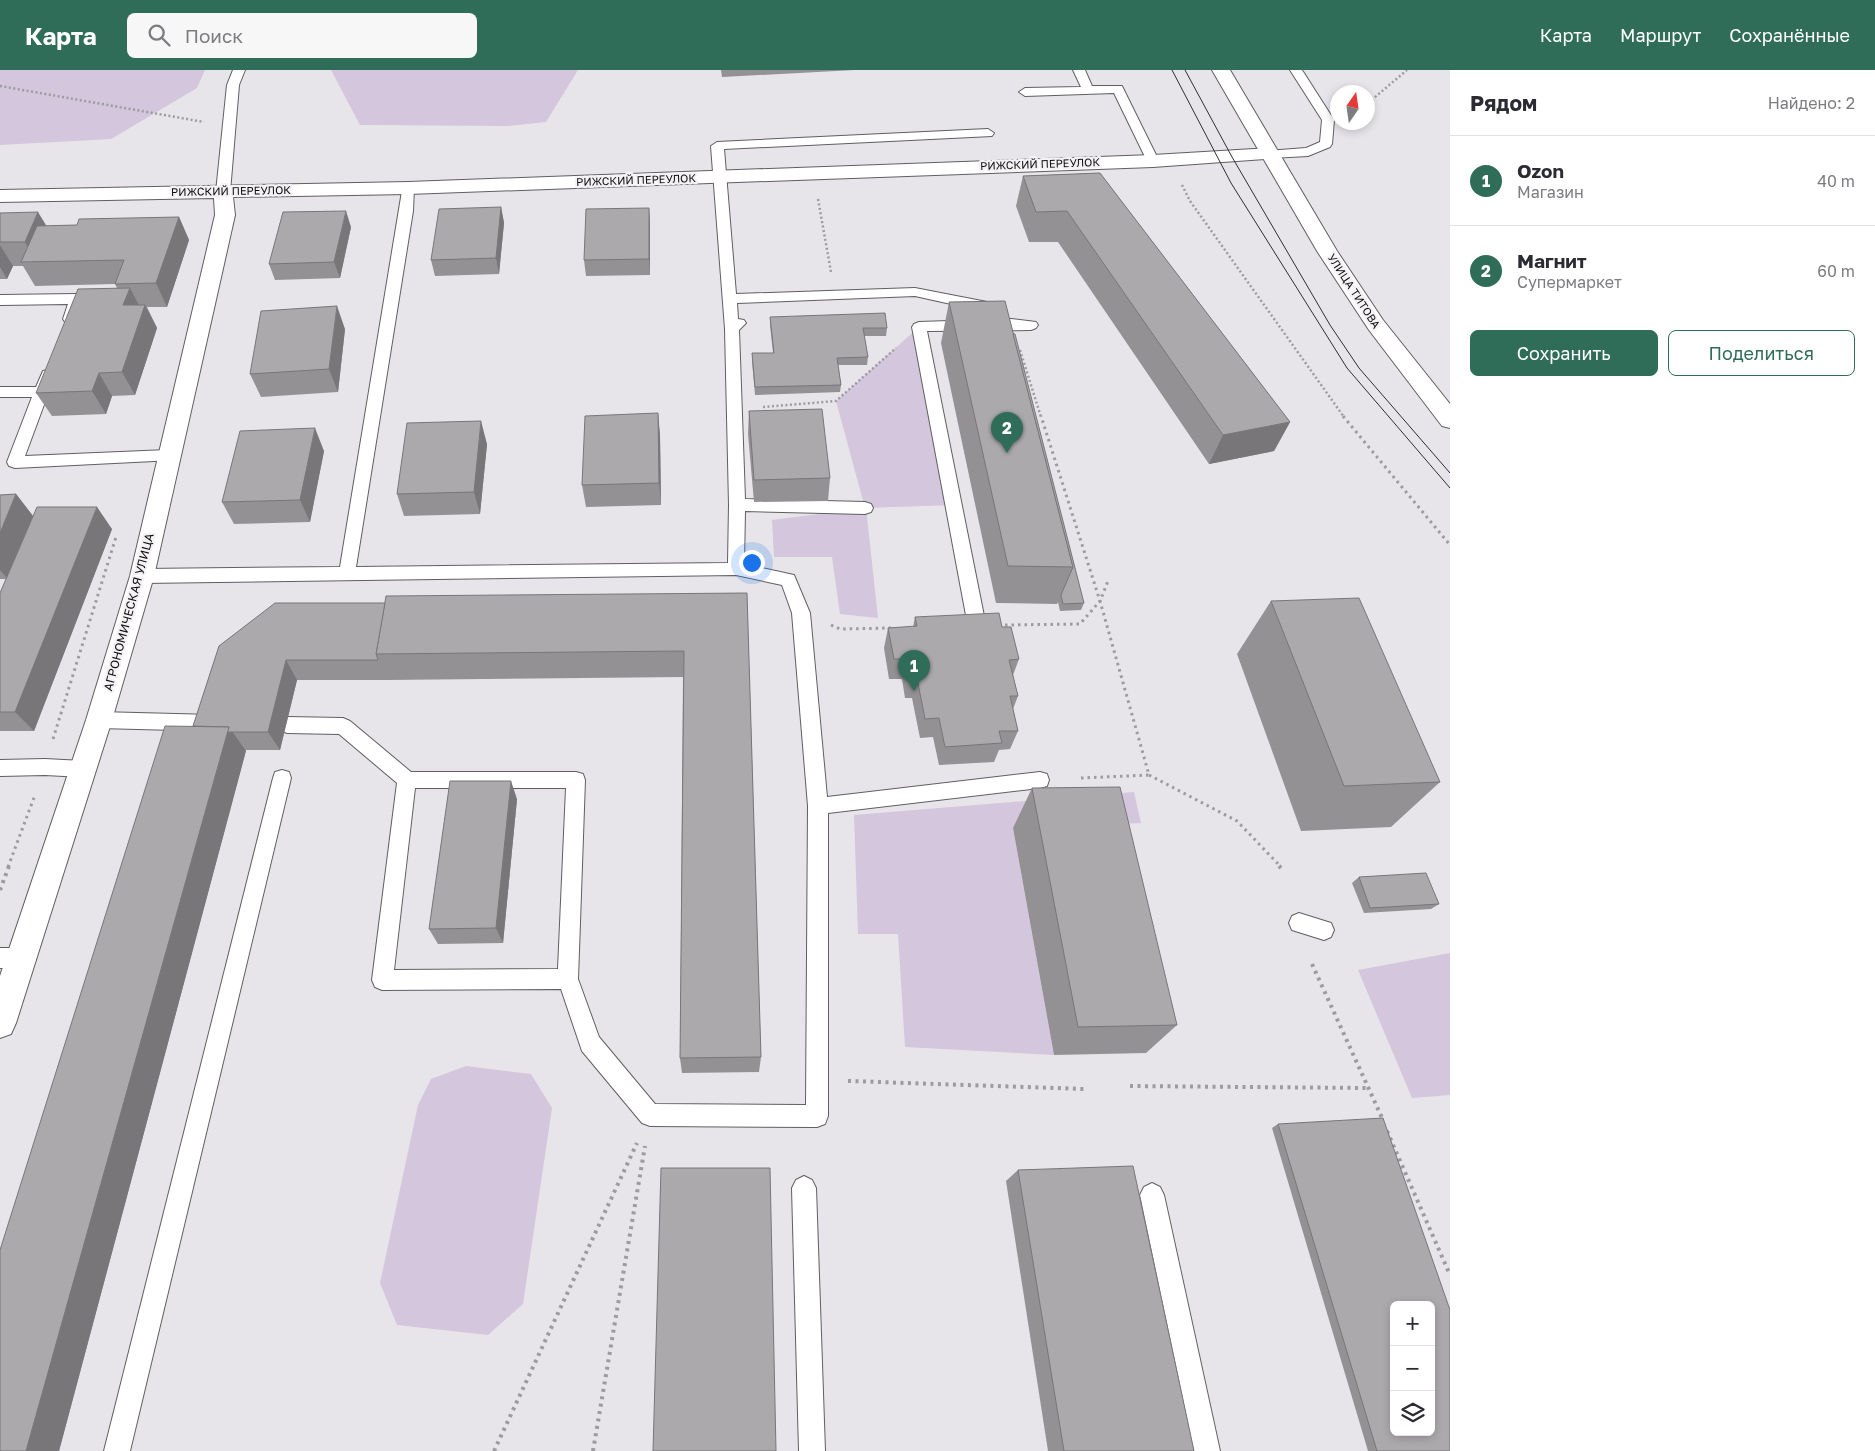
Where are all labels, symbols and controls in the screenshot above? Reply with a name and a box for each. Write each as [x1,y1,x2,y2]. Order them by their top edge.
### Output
search box [127,13,477,58]
text: Карта [25,21,97,50]
icon: search [145,21,173,49]
text: Поиск [185,24,243,47]
text: Карта [1540,24,1592,46]
text: Маршрут [1620,24,1701,46]
text: Сохранённые [1729,24,1850,46]
north arrow [1330,85,1375,130]
text: Рядом [1470,90,1537,116]
text: Найдено: 2 [1768,93,1855,113]
street label: РИЖСКИЙ ПЕРЕУЛОК [980,155,1100,172]
text: Ozon [1517,159,1564,182]
street label: РИЖСКИЙ ПЕРЕУЛОК [576,171,696,188]
text: 1 [1482,171,1490,191]
text: 40 m [1817,171,1855,191]
text: Магазин [1517,182,1584,202]
street label: РИЖСКИЙ ПЕРЕУЛОК [171,183,291,198]
text: Магнит [1517,249,1587,272]
street label: УЛИЦА ТИТОВА [1325,251,1384,331]
text: 2 [1481,261,1491,281]
text: 60 m [1817,261,1855,281]
text: Супермаркет [1517,272,1622,292]
button: Сохранить [1470,330,1658,376]
button: Поделиться [1668,330,1855,376]
pin: 2 [991,412,1023,453]
street label: АГРОНОМИЧЕСКАЯ УЛИЦА [100,531,157,692]
your location [739,550,765,576]
pin: 1 [898,650,930,691]
map controls [1390,1301,1435,1436]
button: + [1390,1301,1435,1346]
button: − [1390,1346,1435,1391]
button: layers [1390,1391,1435,1436]

